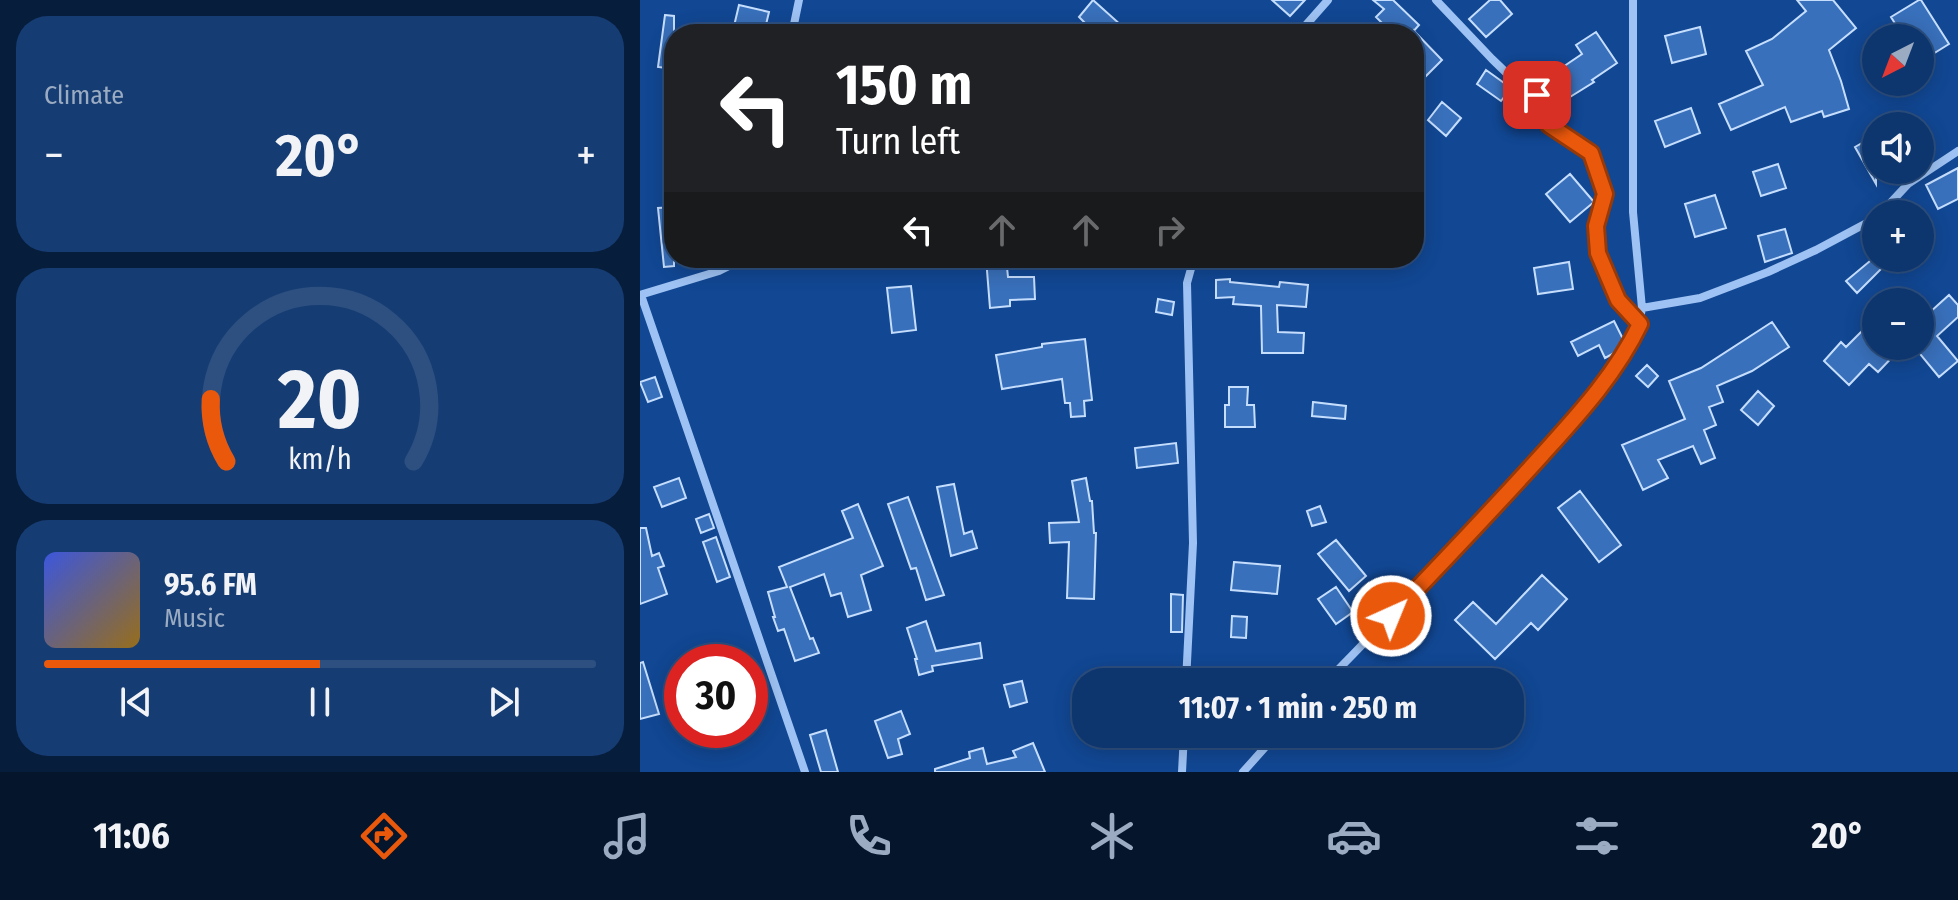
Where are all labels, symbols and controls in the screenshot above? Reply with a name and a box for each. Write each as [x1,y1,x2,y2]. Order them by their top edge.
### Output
north arrow [1862,24,1934,96]
map controls [1862,24,1934,360]
text: 150 m [836,52,972,119]
icon: left [704,56,808,160]
pin [1503,61,1571,129]
icon: arrive [1515,73,1559,117]
text: Climate [44,80,124,111]
button: sound [1862,112,1934,184]
text: 20° [276,120,364,192]
text: Turn left [836,120,960,164]
text: − [44,129,64,182]
text: + [576,129,596,182]
button: + [1862,200,1934,272]
icon: left [896,208,940,252]
icon: ahead [980,208,1024,252]
icon: ahead [1064,208,1108,252]
icon: right [1148,208,1192,252]
button: − [1862,288,1934,360]
text: 20 [277,350,362,450]
text: km/h [288,442,352,477]
text: 95.6 FM [164,567,257,603]
position arrow [1349,574,1433,658]
text: Music [164,603,225,634]
speed limit sign: 30 [664,644,768,748]
icon: previous [114,680,158,724]
icon: pause [298,680,342,724]
icon: next [482,680,526,724]
text: 11:07 · 1 min · 250 m [1179,690,1417,726]
icon: directions [356,808,412,864]
icon: music [599,808,655,864]
icon: phone [841,808,897,864]
icon: climate [1084,808,1140,864]
icon: car [1326,808,1382,864]
icon: filters [1569,808,1625,864]
text: 11:06 [93,814,170,858]
text: 20° [1812,814,1865,858]

